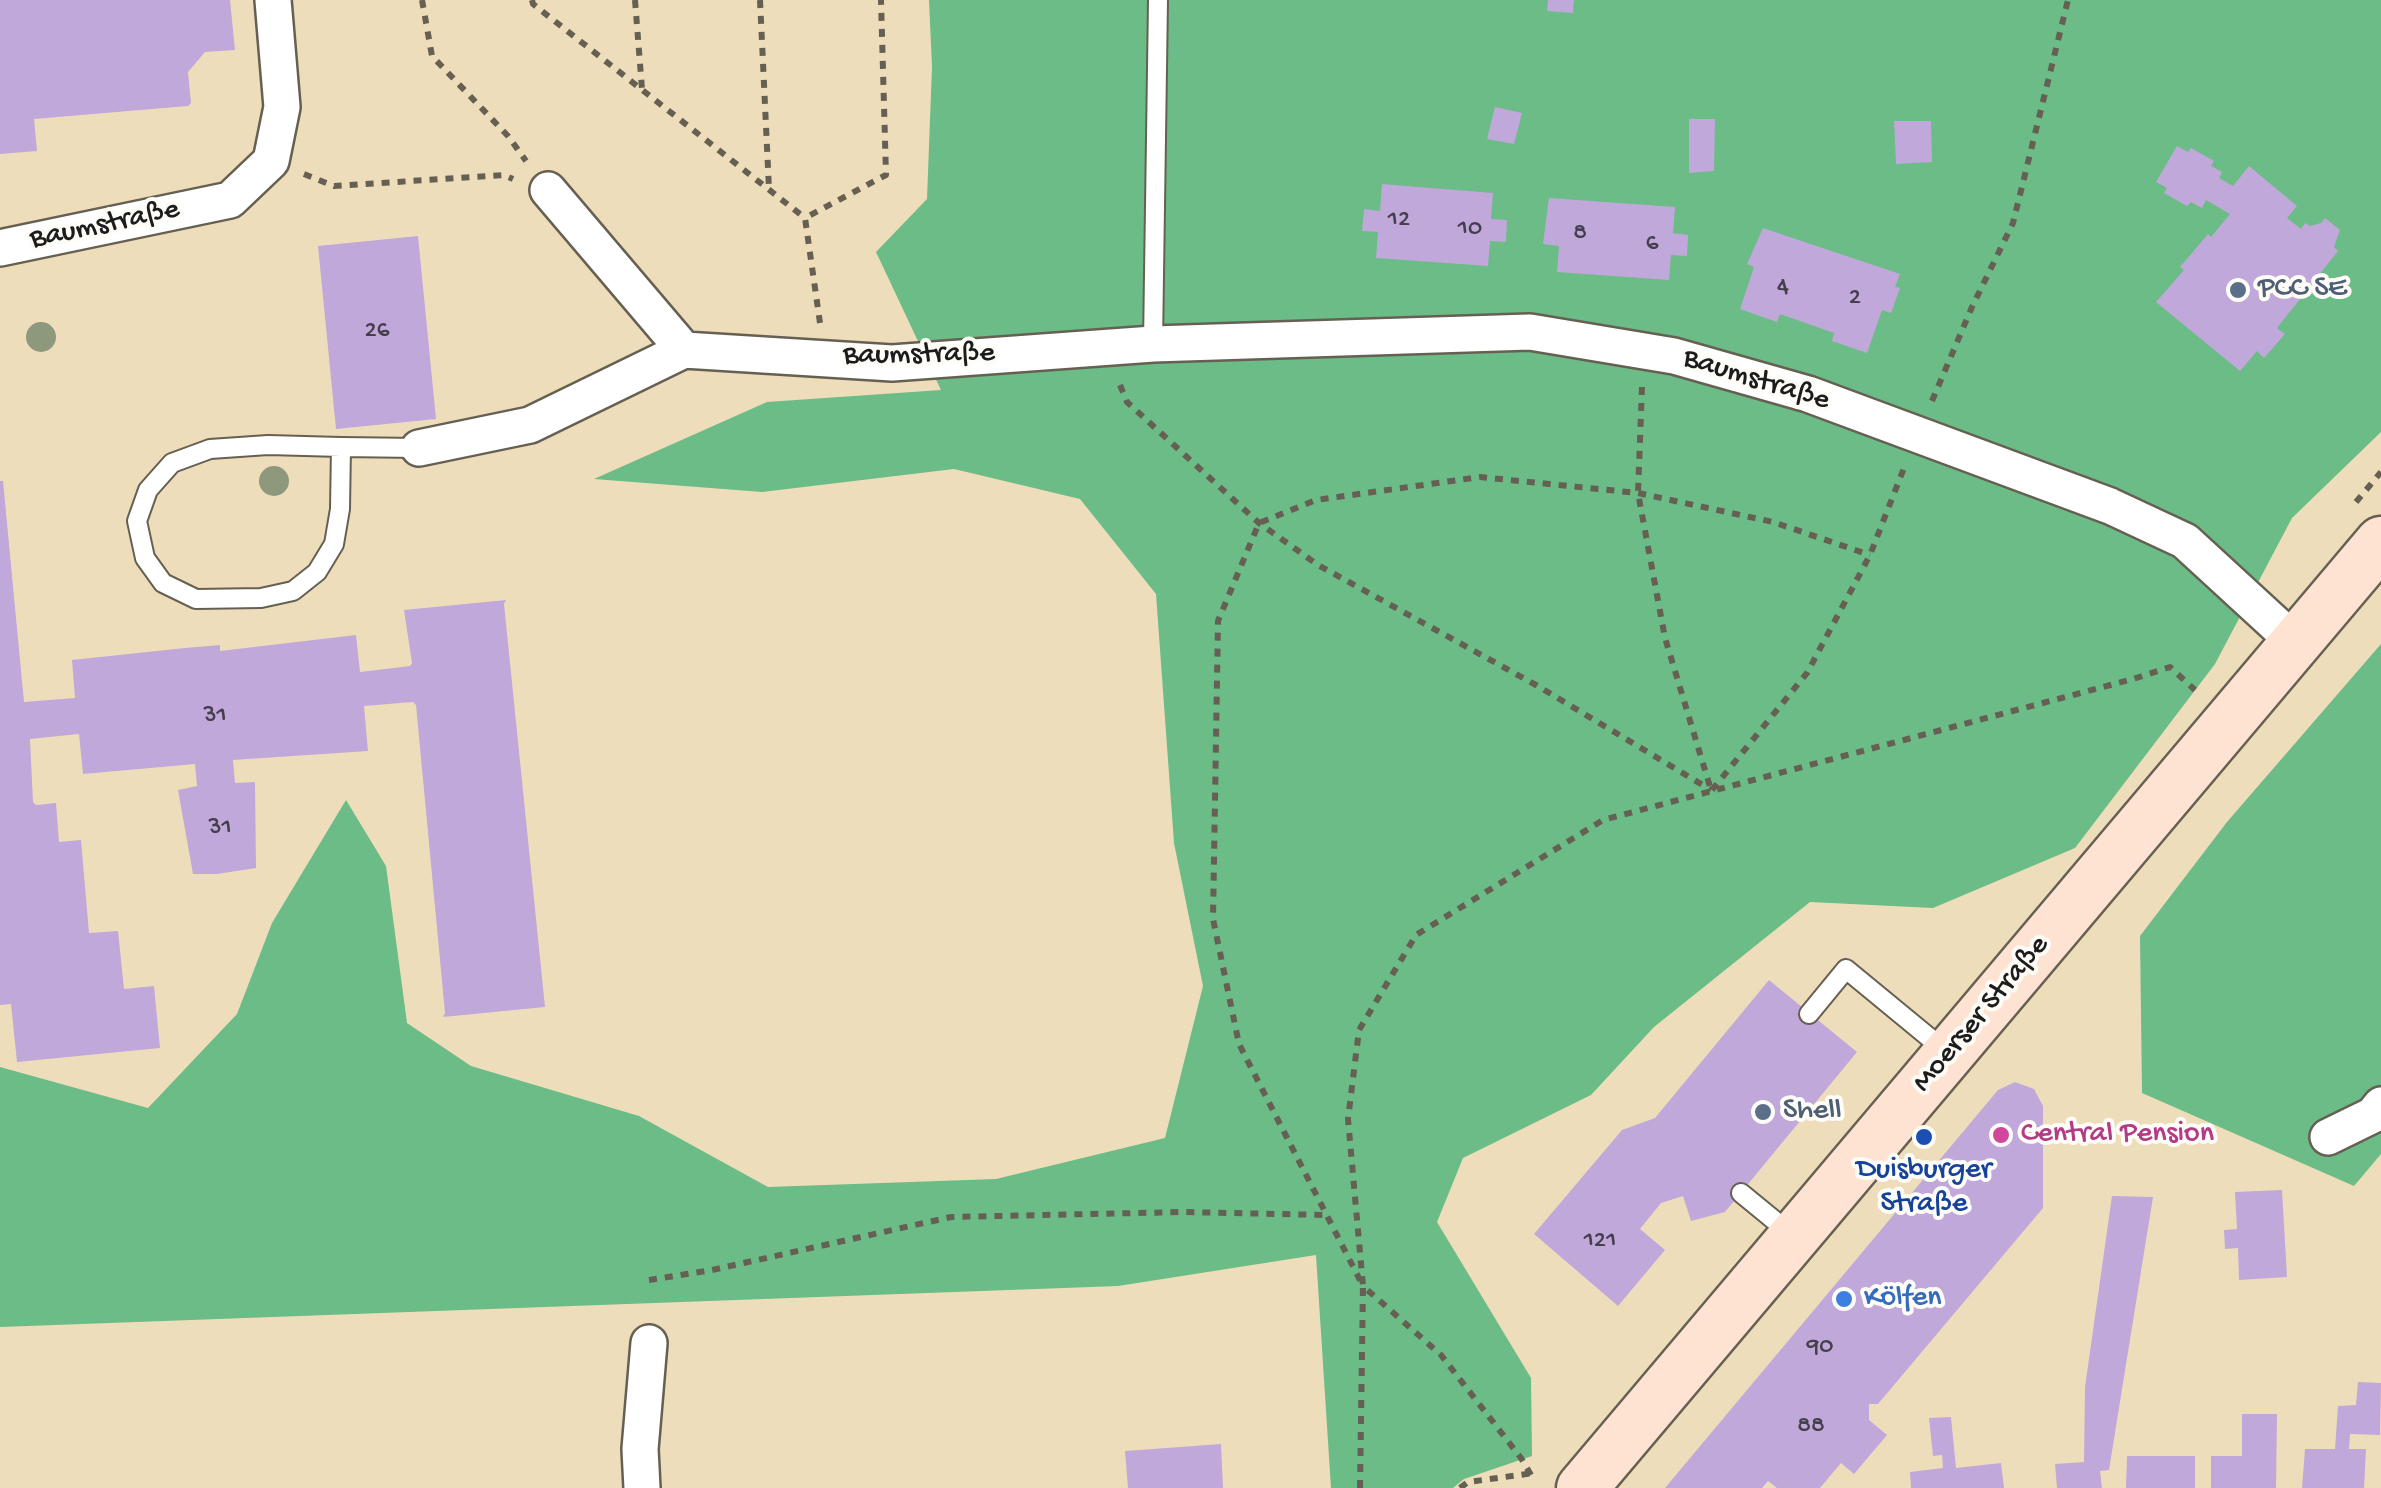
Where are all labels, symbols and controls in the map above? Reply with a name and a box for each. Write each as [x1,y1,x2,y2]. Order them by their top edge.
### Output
street label: Baumstraße [27,193,183,259]
house number: 12 [1388,206,1410,236]
house number: 10 [1458,215,1482,245]
house number: 8 [1573,219,1587,249]
house number: 6 [1646,230,1658,260]
place label: PCC SE [2258,272,2347,308]
house number: 4 [1777,273,1789,303]
marker: PCC SE [2227,279,2249,301]
house number: 2 [1849,284,1861,314]
house number: 26 [365,317,389,347]
street label: Baumstraße [843,337,995,375]
street label: Baumstraße [1678,342,1834,420]
house number: 31 [203,702,227,732]
house number: 31 [208,814,232,844]
street label: Moerser Straße [1906,929,2058,1101]
place label: Shell [1783,1094,1842,1130]
marker: Shell [1752,1101,1774,1123]
place label: Central Pension [2021,1117,2214,1153]
marker: Central Pension [1990,1124,2012,1146]
marker: Duisburger Straße [1913,1126,1935,1148]
place label: Duisburger Straße [1857,1153,1991,1224]
house number: 121 [1584,1227,1616,1257]
place label: Kölfen [1864,1281,1942,1317]
marker: Kölfen [1833,1288,1855,1310]
house number: 90 [1807,1333,1833,1363]
house number: 88 [1797,1412,1825,1442]

